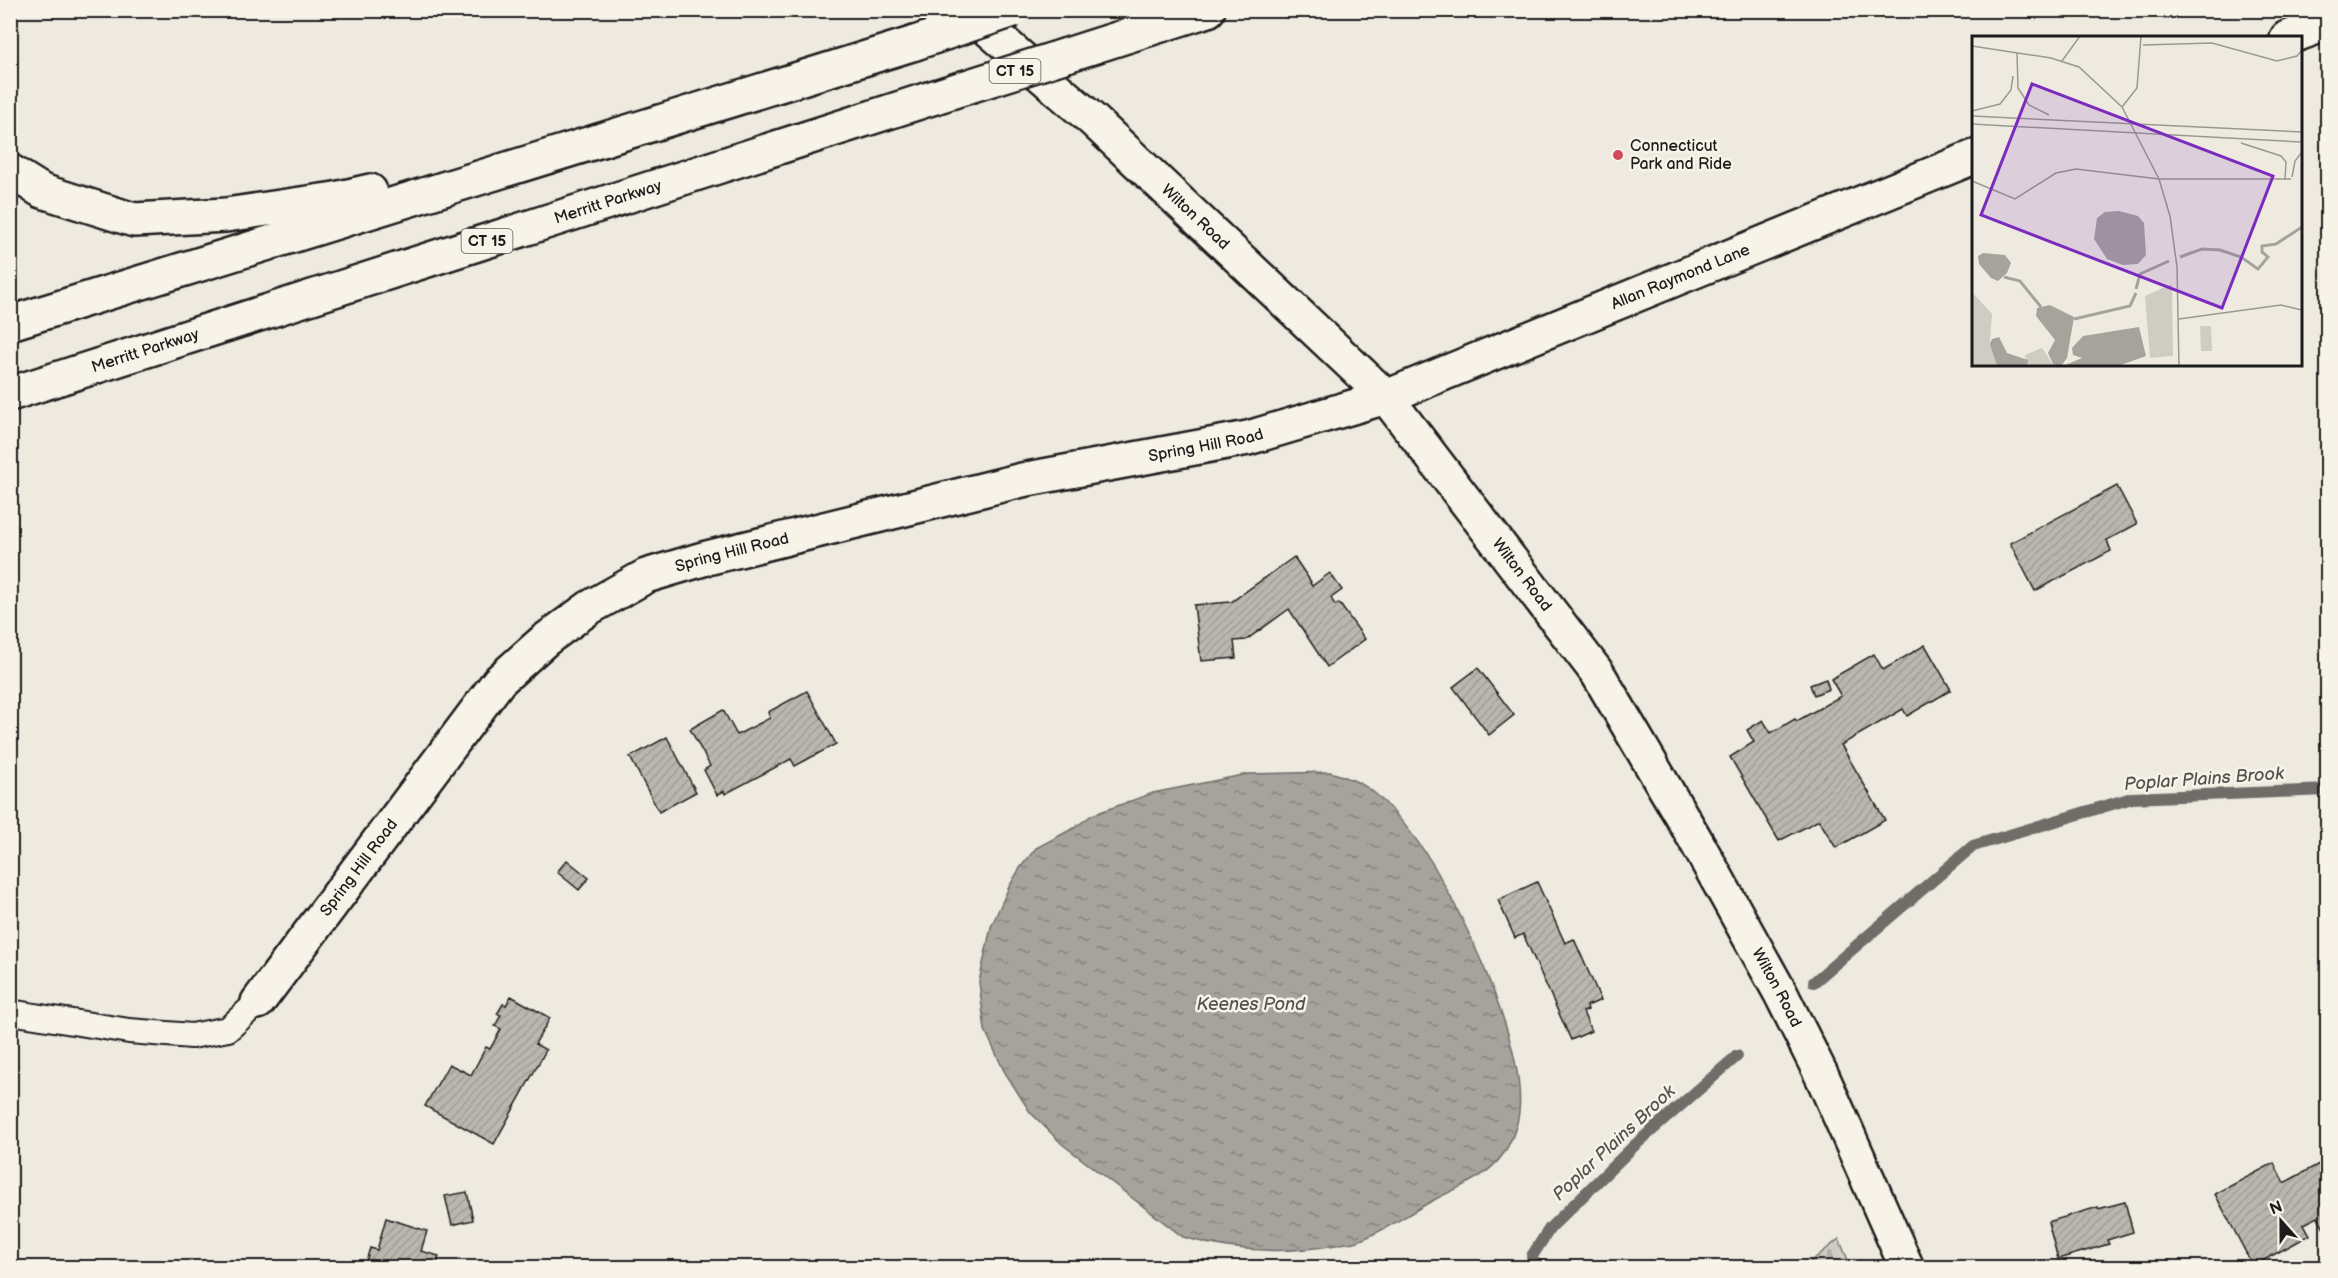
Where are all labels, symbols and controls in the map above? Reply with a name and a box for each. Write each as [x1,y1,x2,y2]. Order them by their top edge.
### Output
inset map [1972,36,2302,366]
road number: CT 15 [990,59,1040,83]
place label: Connecticut Park and Ride [1630,137,1732,174]
marker: Connecticut Park and Ride [1611,148,1625,162]
street label: Merritt Parkway [552,176,665,228]
street label: Wilton Road [1157,180,1233,254]
road number: CT 15 [462,229,512,253]
street label: Allan Raymond Lane [1608,240,1753,314]
street label: Merritt Parkway [89,324,202,377]
street label: Spring Hill Road [1147,424,1266,466]
street label: Spring Hill Road [673,529,791,576]
street label: Wilton Road [1488,534,1556,615]
water label: Poplar Plains Brook [2123,763,2286,795]
street label: Spring Hill Road [316,815,402,920]
street label: Wilton Road [1748,945,1805,1030]
water label: Keenes Pond [1197,994,1306,1015]
water label: Poplar Plains Brook [1548,1080,1681,1205]
north arrow [2251,1191,2311,1251]
text: N [2267,1197,2285,1219]

